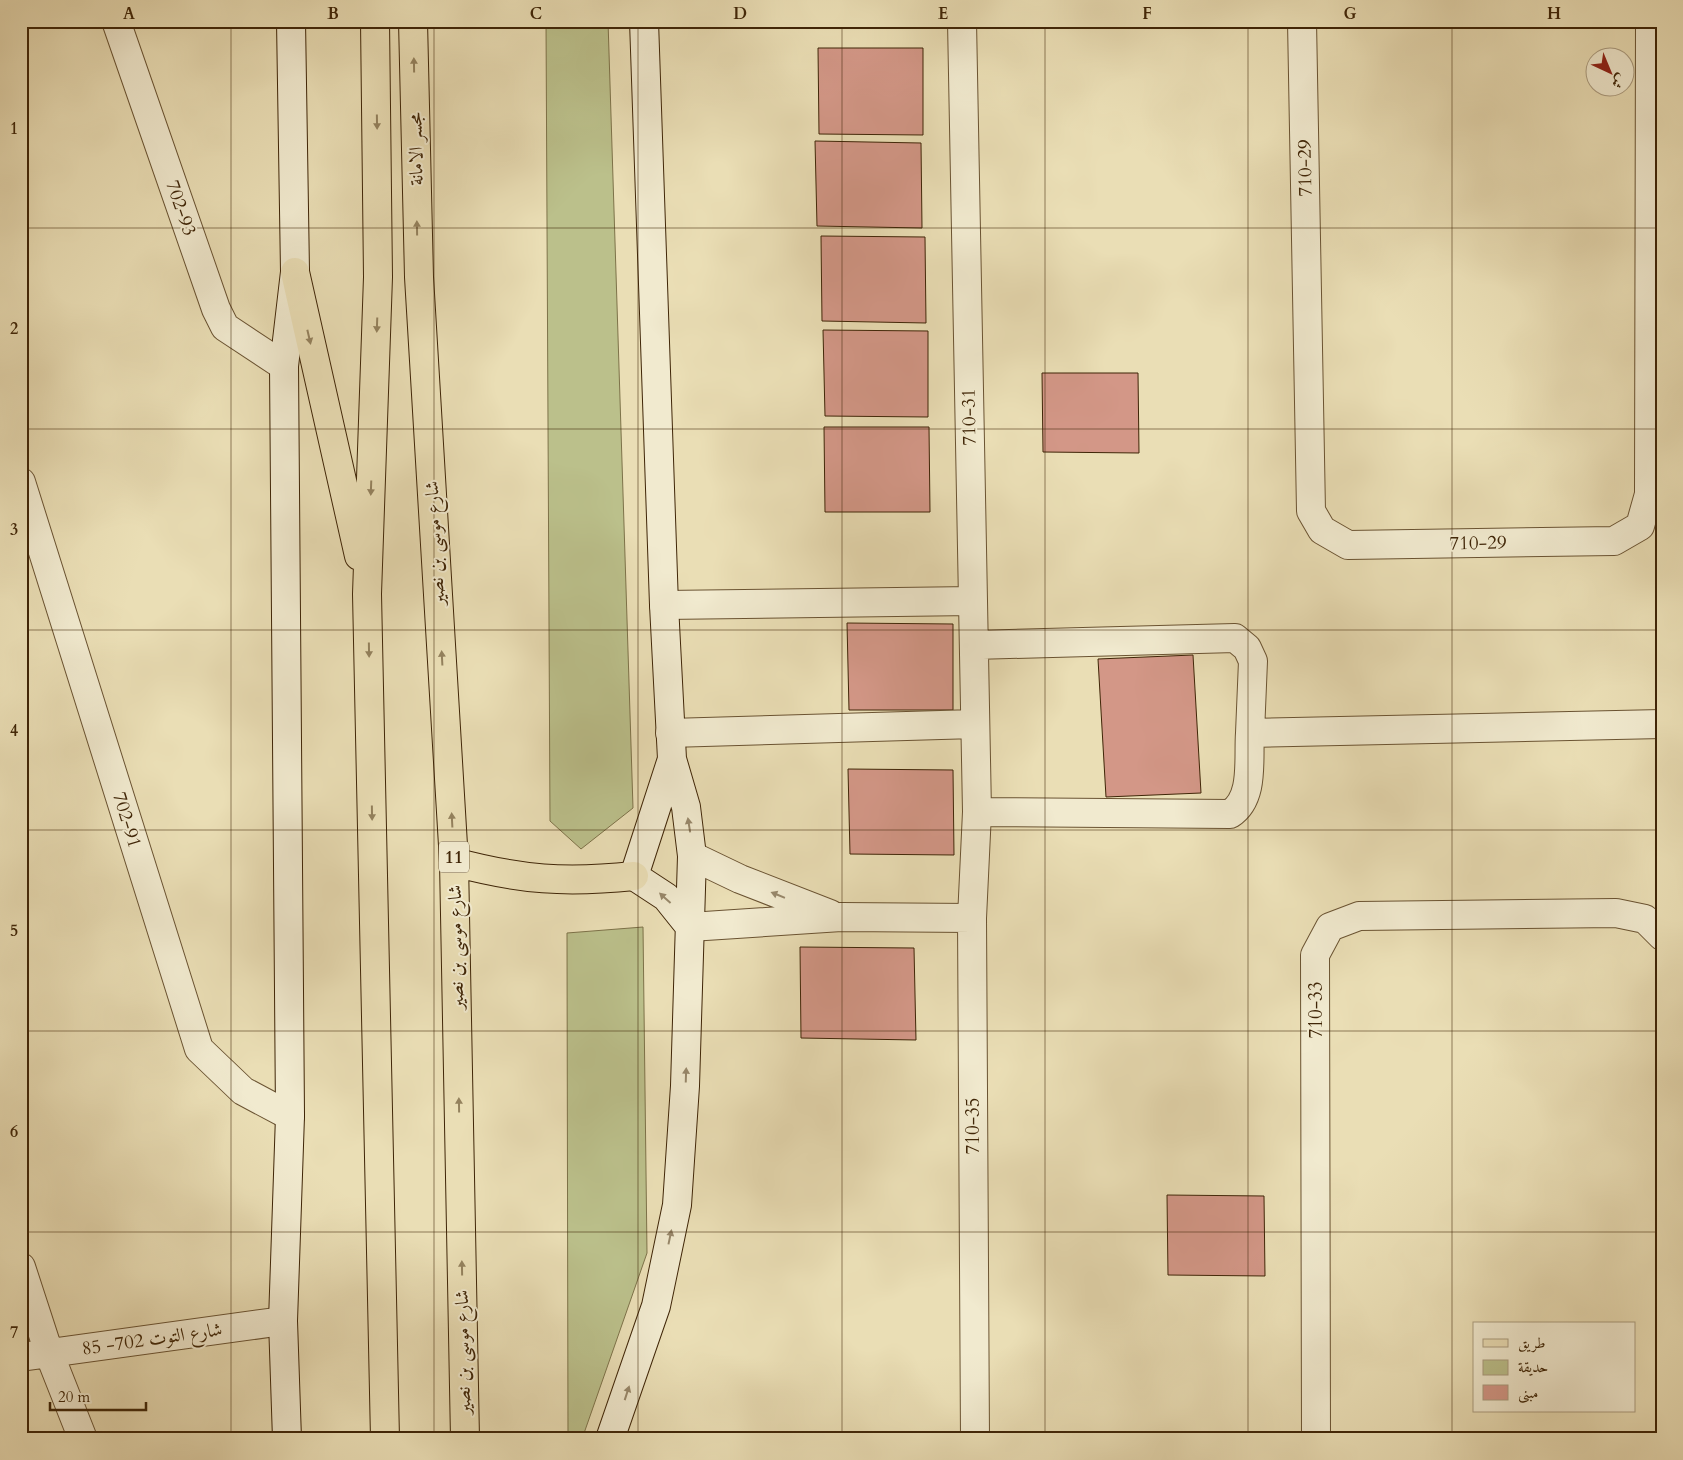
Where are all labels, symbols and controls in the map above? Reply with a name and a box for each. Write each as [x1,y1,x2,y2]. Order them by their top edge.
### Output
text: A [123,3,135,25]
text: B [327,3,339,25]
text: C [530,3,542,25]
text: D [733,3,747,25]
text: E [938,3,948,25]
text: F [1142,3,1152,25]
text: G [1343,3,1357,25]
text: H [1547,3,1561,25]
north arrow [1586,48,1636,98]
one-way arrow [410,57,418,73]
text: ش [1607,69,1630,93]
street label: مجسر الامانة [402,112,430,186]
one-way arrow [373,115,381,131]
text: 1 [10,118,18,140]
street label: 710-29 [1291,139,1318,197]
street label: 702-93 [159,177,203,239]
one-way arrow [413,220,421,236]
text: 2 [10,318,18,340]
one-way arrow [372,318,380,334]
one-way arrow [305,329,313,344]
street label: 710-31 [956,388,982,446]
one-way arrow [367,480,375,496]
street label: شارع موسى بن نصير [419,480,453,608]
text: 3 [10,519,18,541]
street label: 710-29 [1449,529,1507,556]
one-way arrow [365,642,373,658]
one-way arrow [437,650,445,666]
text: 4 [10,720,18,742]
street label: 702-91 [106,789,148,851]
one-way arrow [368,805,376,821]
one-way arrow [447,812,455,828]
one-way arrow [685,817,693,833]
road number: 11 [439,842,469,872]
street label: شارع موسى بن نصير [442,884,472,1012]
one-way arrow [771,891,786,898]
one-way arrow [660,892,672,904]
text: 5 [10,920,18,942]
street label: 710-33 [1303,981,1329,1039]
one-way arrow [682,1067,690,1083]
one-way arrow [454,1097,462,1113]
street label: 710-35 [960,1097,986,1155]
text: 6 [10,1121,18,1143]
one-way arrow [666,1229,674,1244]
one-way arrow [457,1259,465,1275]
street label: شارع موسى بن نصير [449,1289,479,1417]
street label: شارع التوت 702- 85 [80,1316,224,1364]
text: 7 [10,1322,18,1344]
legend [1473,1322,1636,1412]
text: طريق [1518,1333,1545,1353]
text: حديقة [1518,1357,1548,1377]
scale bar [50,1380,146,1412]
text: مبنى [1518,1383,1538,1404]
one-way arrow [623,1385,631,1400]
text: 20 m [58,1387,90,1407]

